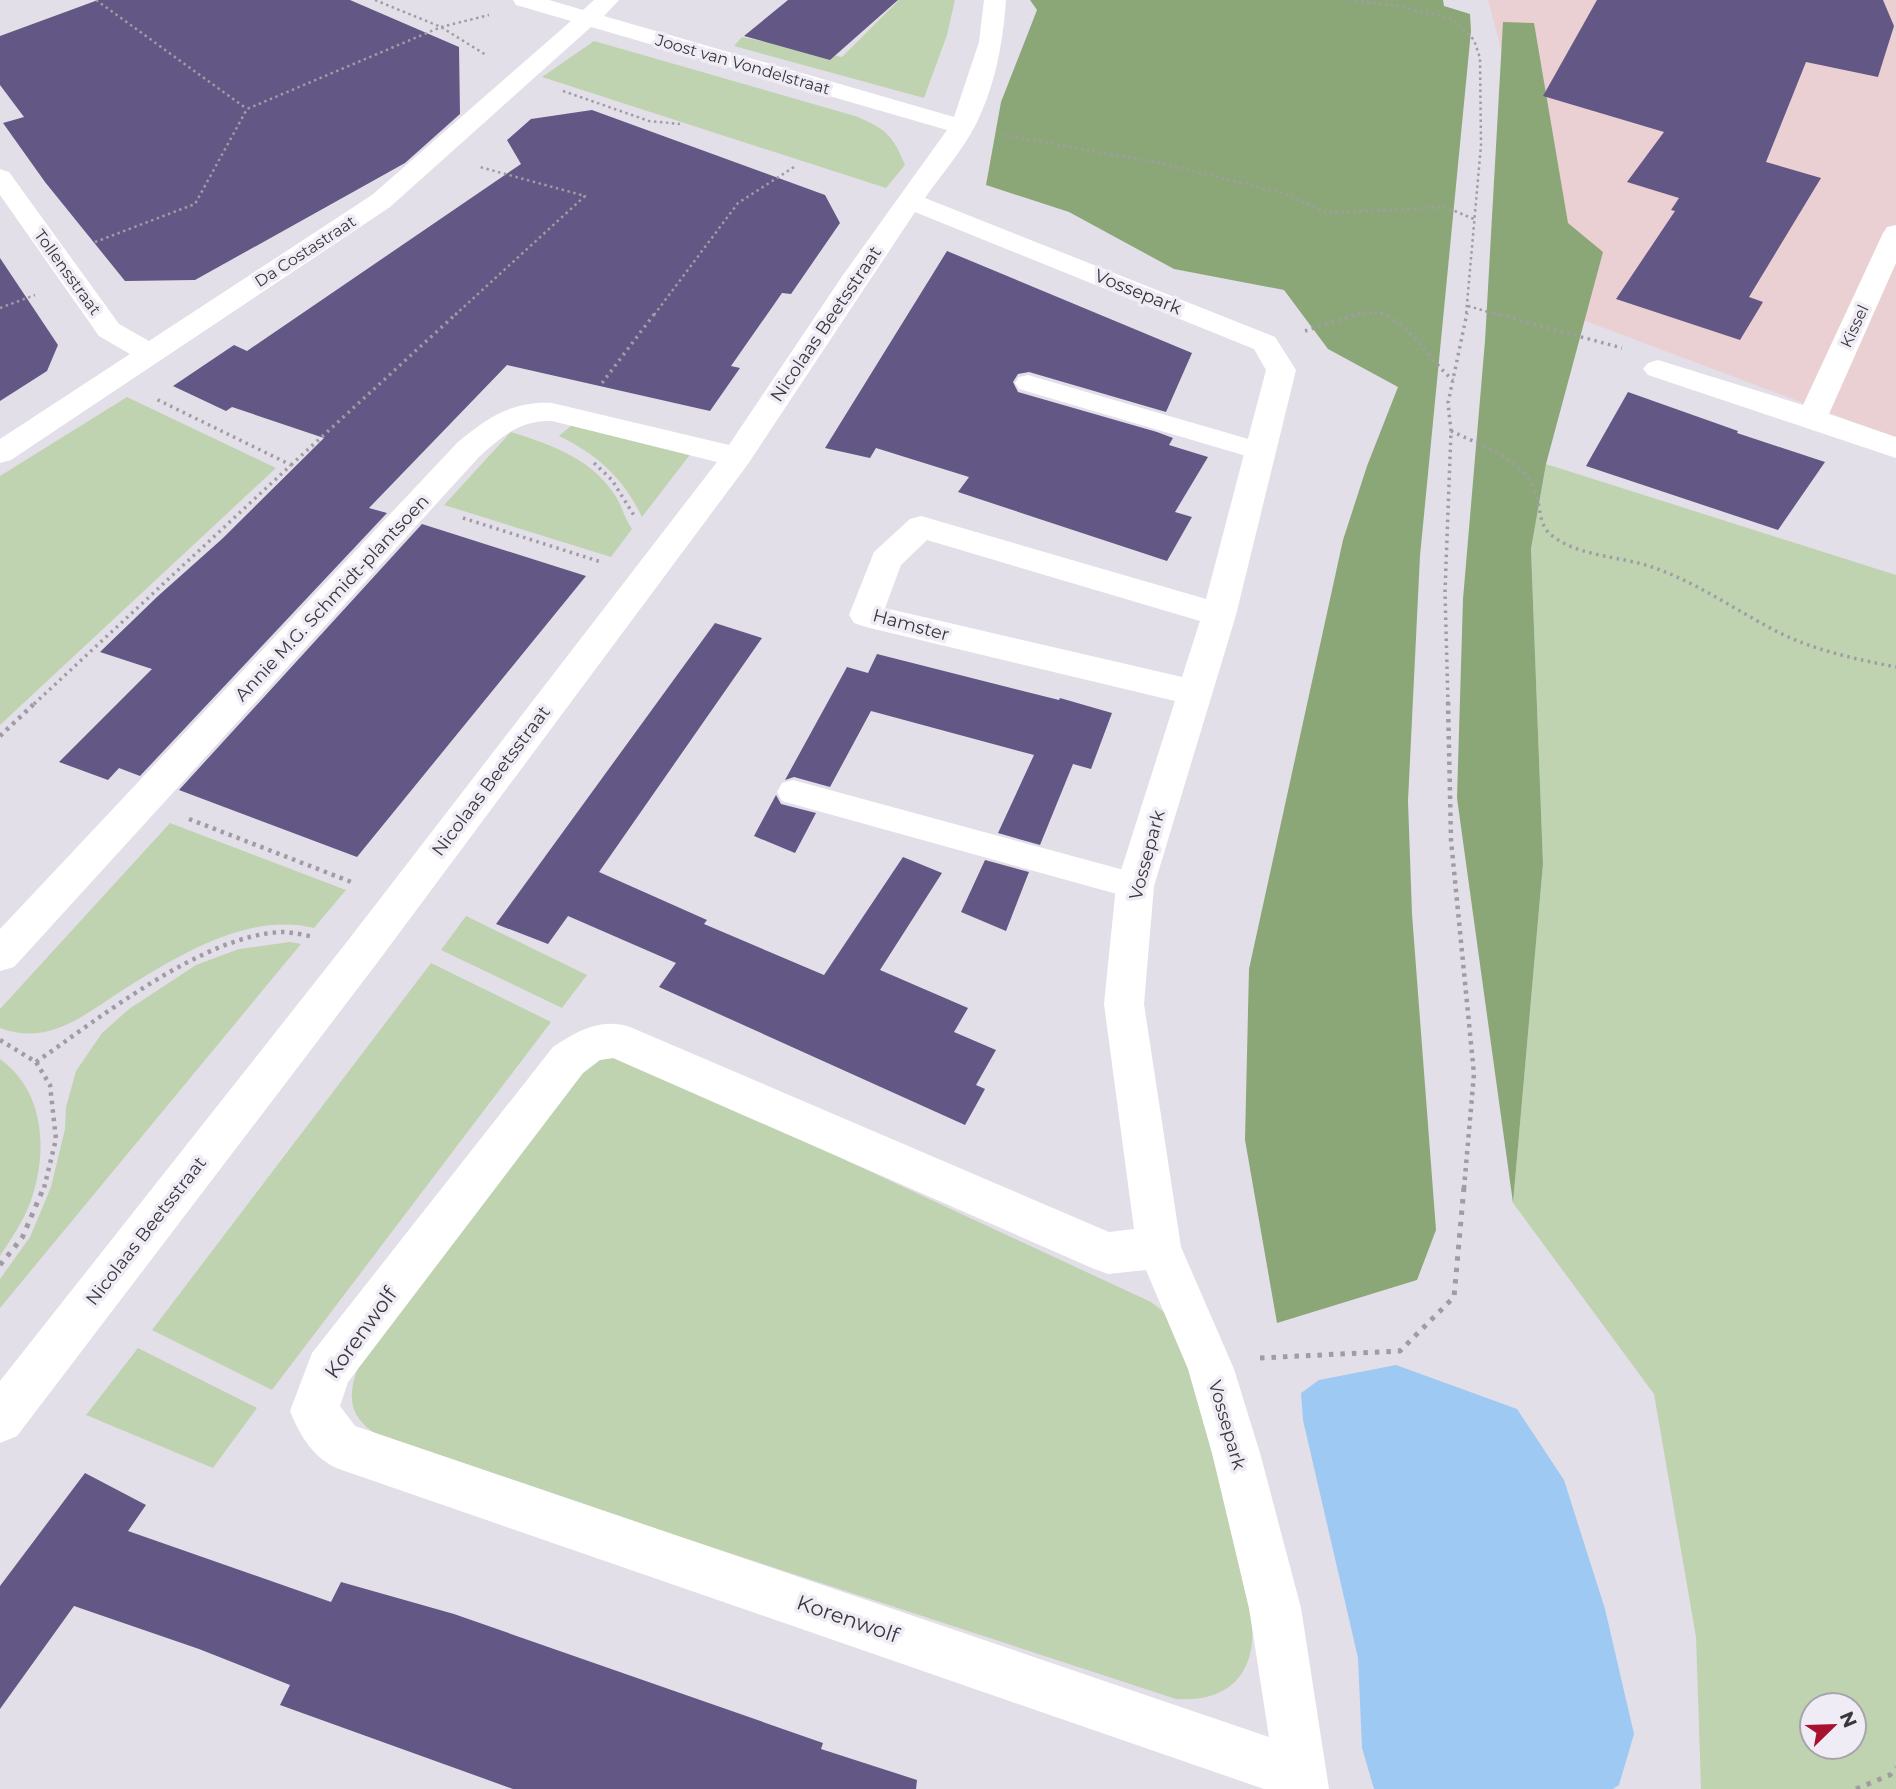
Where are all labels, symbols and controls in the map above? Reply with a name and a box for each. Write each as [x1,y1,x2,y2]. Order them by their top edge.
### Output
street label: Joost van Vondelstraat [652,30,833,99]
street label: Da Costastraat [251,211,360,291]
street label: Tollensstraat [30,226,105,319]
street label: Nicolaas Beetsstraat [766,242,886,406]
street label: Vossepark [1091,265,1185,320]
street label: Kissel [1836,302,1873,351]
street label: Annie M.G. Schmidt-plantsoen [230,490,434,706]
street label: Hamster [870,604,952,646]
street label: Nicolaas Beetsstraat [427,701,555,861]
street label: Vossepark [1124,808,1170,902]
street label: Nicolaas Beetsstraat [81,1152,211,1310]
street label: Korenwolf [319,1282,403,1383]
street label: Vossepark [1204,1378,1250,1472]
street label: Korenwolf [794,1589,903,1648]
north arrow [1798,1691,1868,1761]
text: N [1835,1708,1862,1731]

